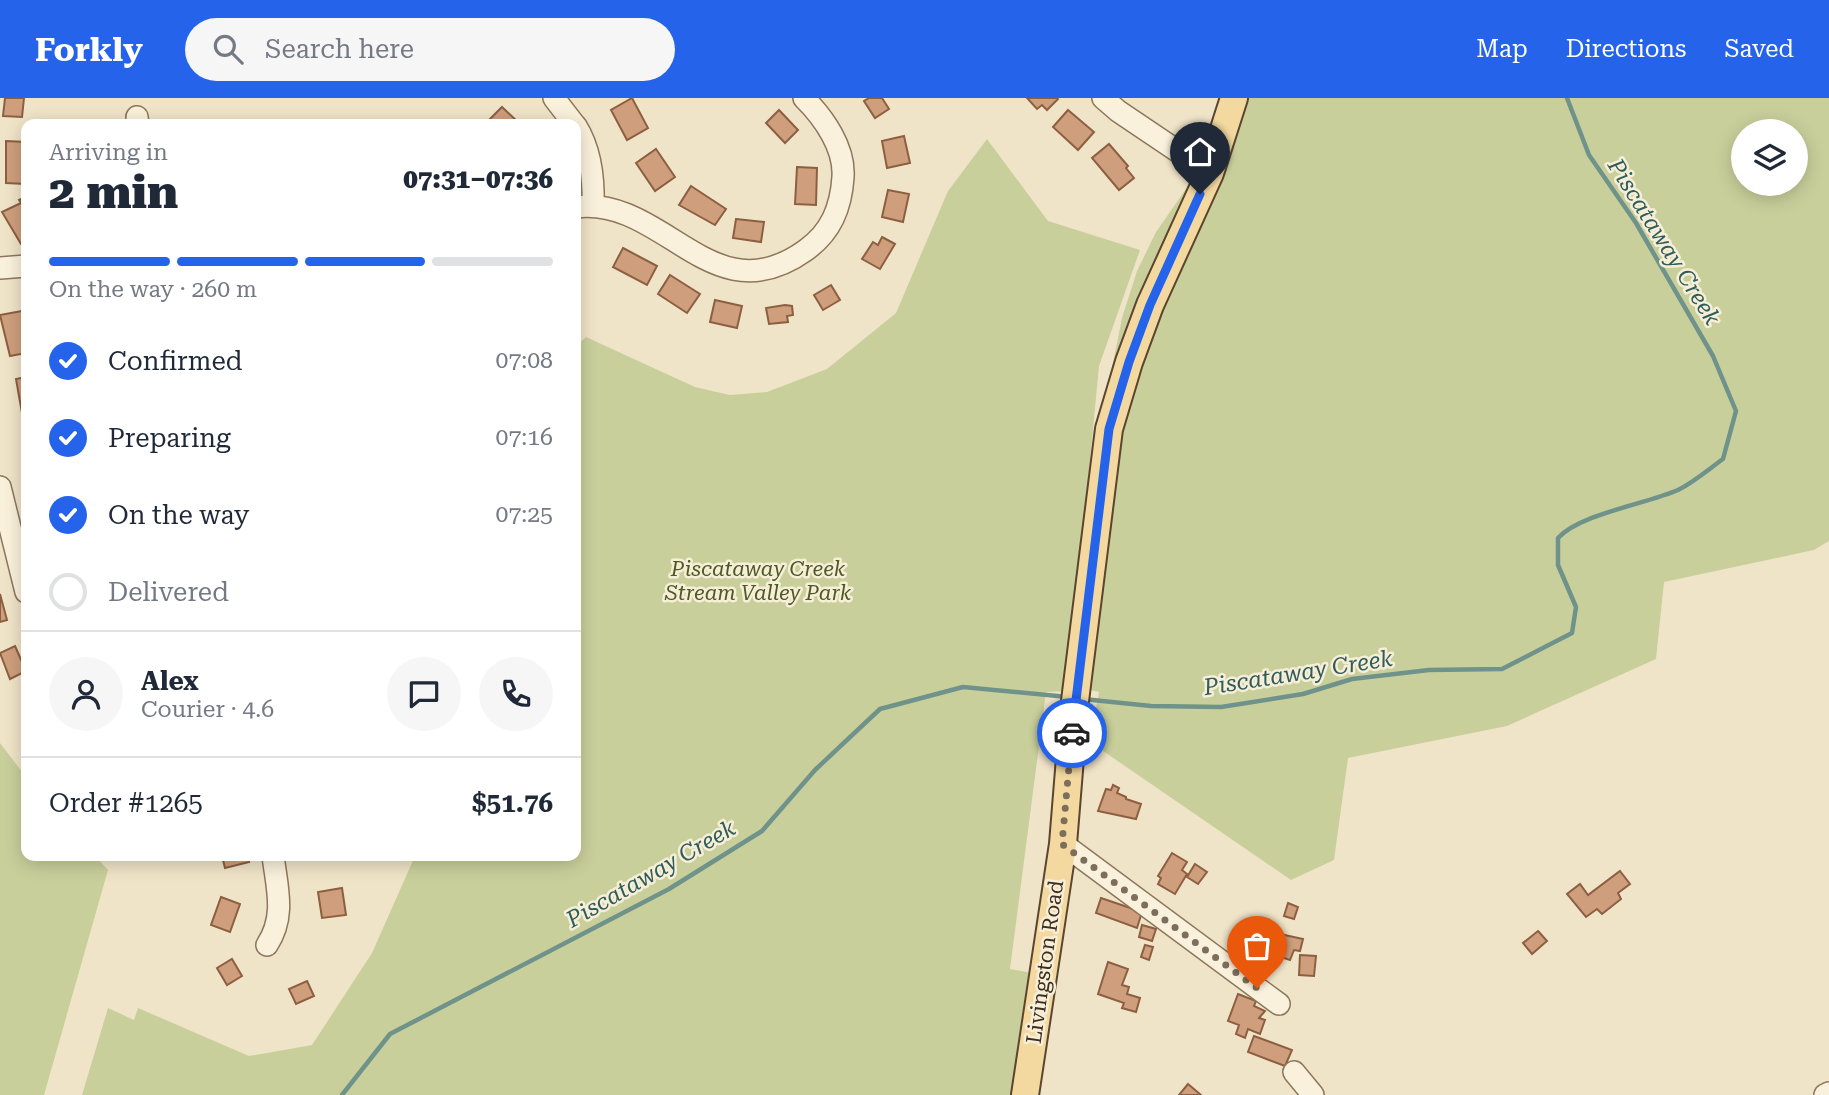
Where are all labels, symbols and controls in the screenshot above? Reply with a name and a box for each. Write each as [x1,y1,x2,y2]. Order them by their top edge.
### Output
search box [185,18,675,81]
text: Forkly [35,30,143,69]
icon: search [209,30,247,68]
text: Search here [265,34,414,64]
text: Map [1476,35,1528,63]
text: Directions [1566,35,1686,63]
text: Saved [1724,35,1794,63]
map controls [1731,119,1808,196]
button: layers [1731,119,1808,196]
pin [1170,122,1230,194]
icon: home [1181,133,1219,171]
text: Arriving in [49,139,168,166]
water label: Piscataway Creek [1601,153,1726,331]
text: 07:31–07:36 [403,164,553,194]
text: 2 min [49,165,178,219]
text: On the way · 260 m [49,276,257,303]
icon: check [49,342,87,380]
text: Confirmed [108,346,243,376]
text: 07:08 [496,347,553,374]
icon: check [49,419,87,457]
text: Preparing [108,423,231,453]
text: 07:16 [496,424,553,451]
icon: check [49,496,87,534]
text: On the way [108,500,249,530]
text: 07:25 [496,501,553,528]
park label: Piscataway Creek Stream Valley Park [664,557,852,605]
text: Delivered [108,577,229,607]
water label: Piscataway Creek [1201,645,1395,701]
button: person [49,657,123,731]
button: chat [387,657,461,731]
button: phone [479,657,553,731]
text: Alex [141,666,199,696]
text: Courier · 4.6 [141,696,274,723]
courier [1037,698,1107,768]
icon: car [1053,714,1091,752]
text: Order #1265 [49,788,203,818]
text: $51.76 [472,788,553,818]
water label: Piscataway Creek [561,814,741,934]
street label: Livingston Road [1022,878,1068,1045]
pin [1227,916,1287,988]
icon: bag [1238,927,1276,965]

